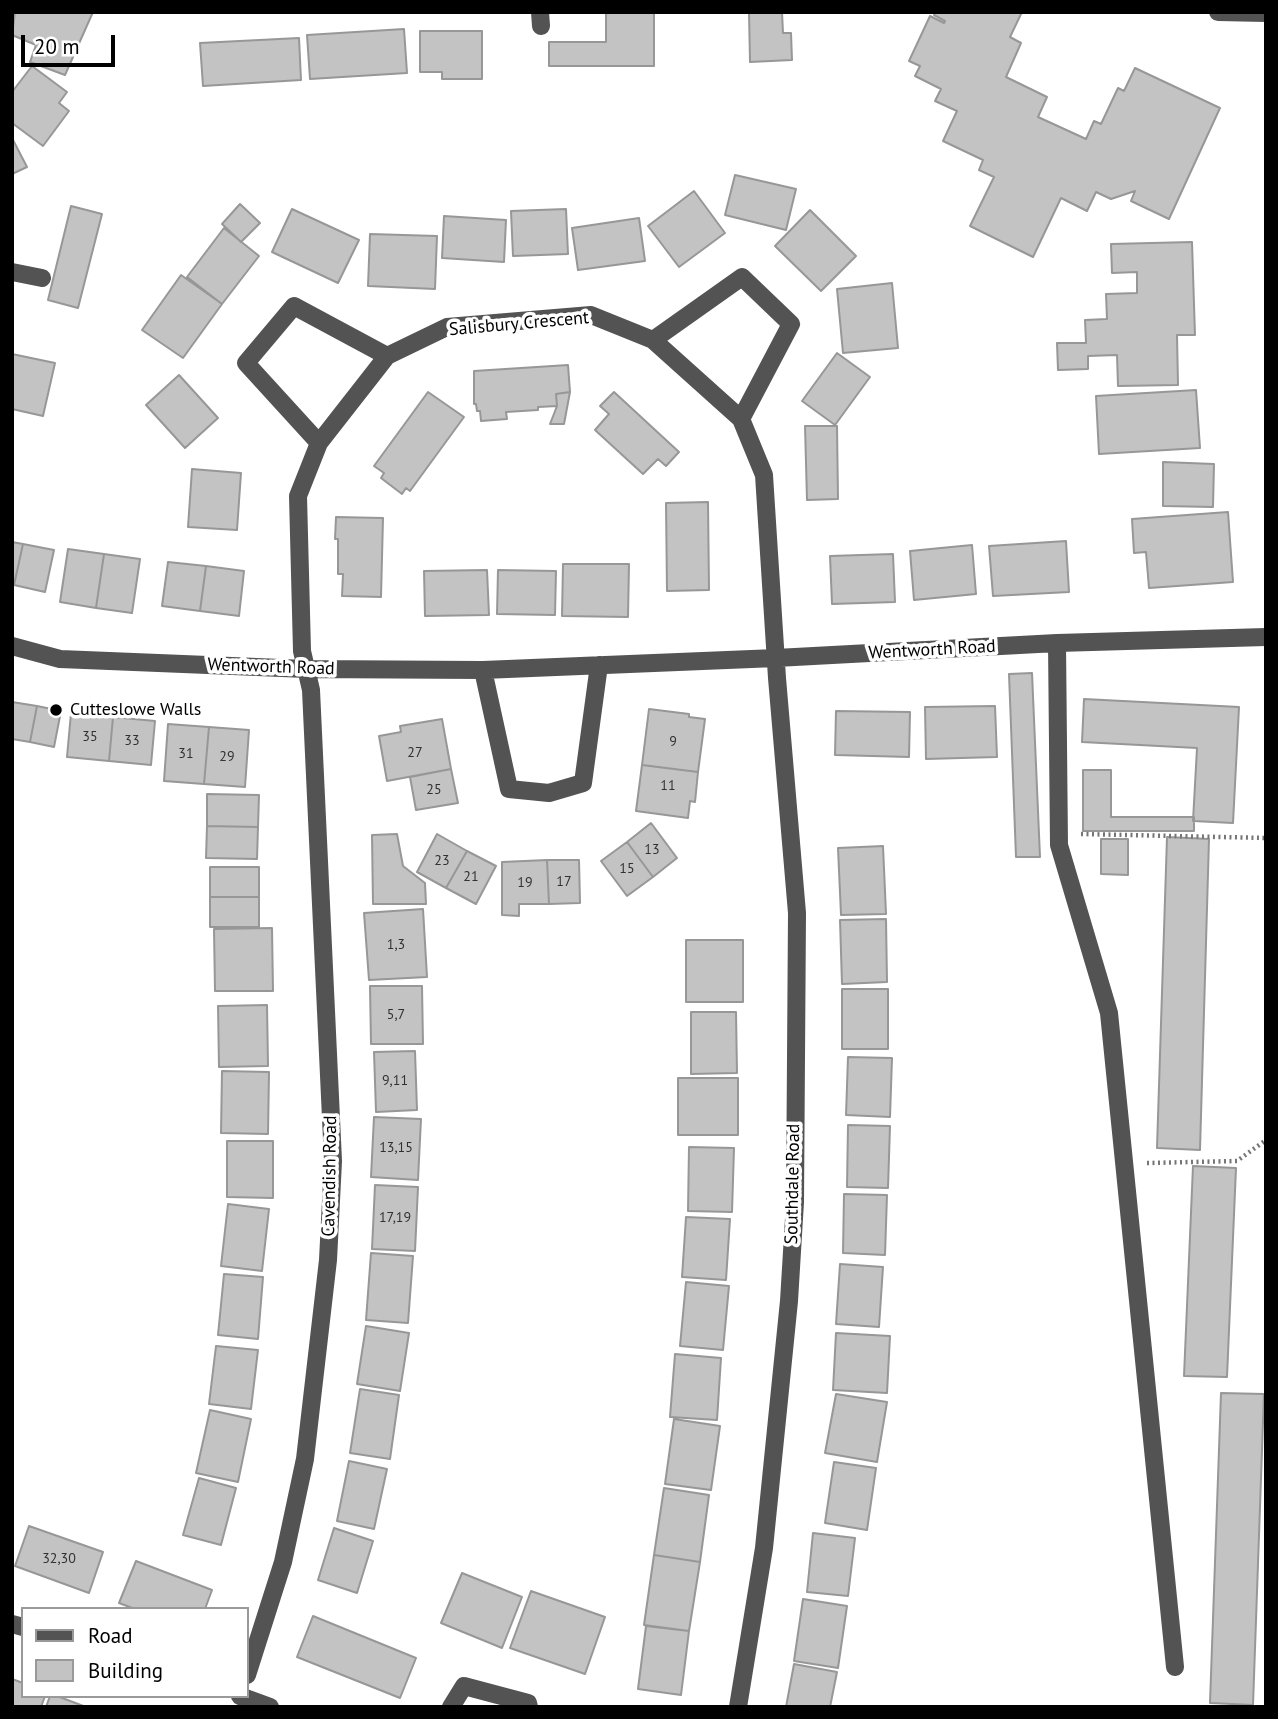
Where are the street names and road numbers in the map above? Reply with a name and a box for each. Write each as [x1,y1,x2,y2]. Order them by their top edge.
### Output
street label: Salisbury Crescent [448,307,590,341]
street label: Wentworth Road [868,636,996,664]
street label: Wentworth Road [207,654,335,680]
street label: Cavendish Road [318,1115,342,1237]
street label: Southdale Road [781,1123,805,1245]

